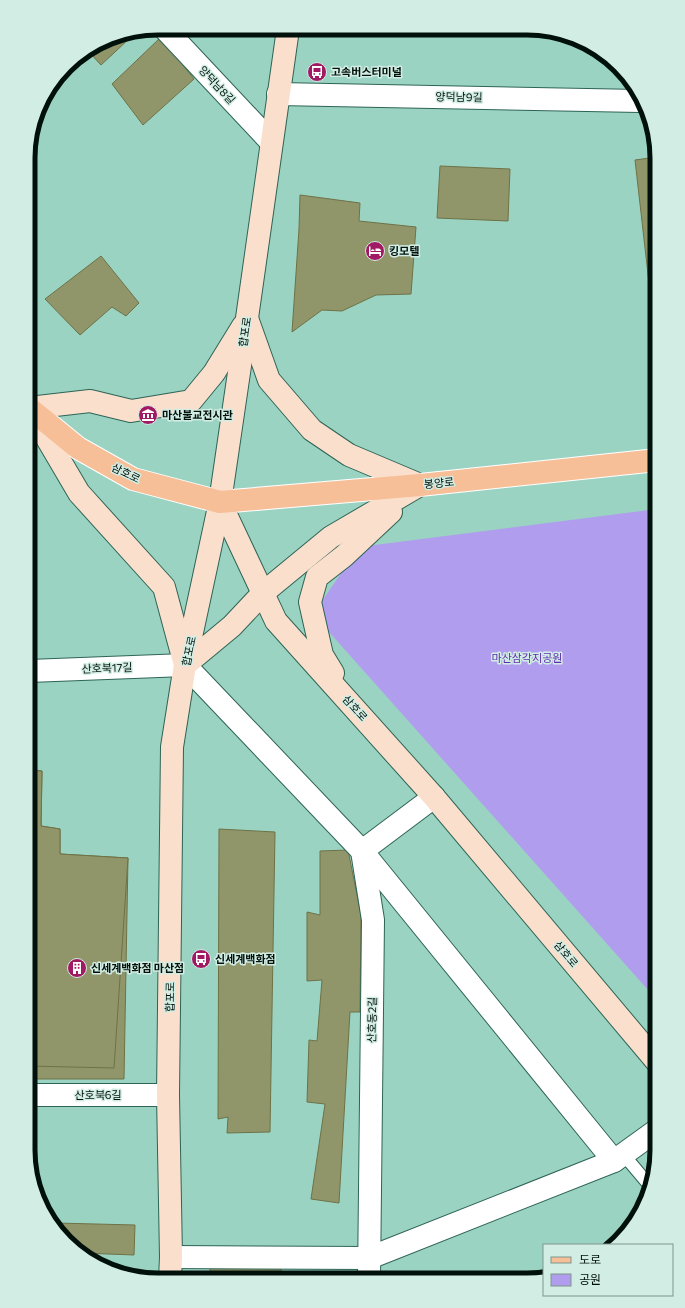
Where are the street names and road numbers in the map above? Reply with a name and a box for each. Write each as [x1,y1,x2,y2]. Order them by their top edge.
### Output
street label: 양덕남8길 [197,63,238,106]
street label: 양덕남9길 [435,90,483,103]
street label: 합포로 [236,316,253,348]
street label: 삼호로 [110,460,143,485]
street label: 봉양로 [423,474,455,491]
street label: 합포로 [179,635,198,667]
street label: 산호북17길 [81,660,133,675]
street label: 삼호로 [340,692,370,723]
street label: 삼호로 [552,938,581,969]
street label: 합포로 [163,982,176,1012]
street label: 산호동2길 [365,997,378,1043]
street label: 산호북6길 [74,1088,122,1101]

